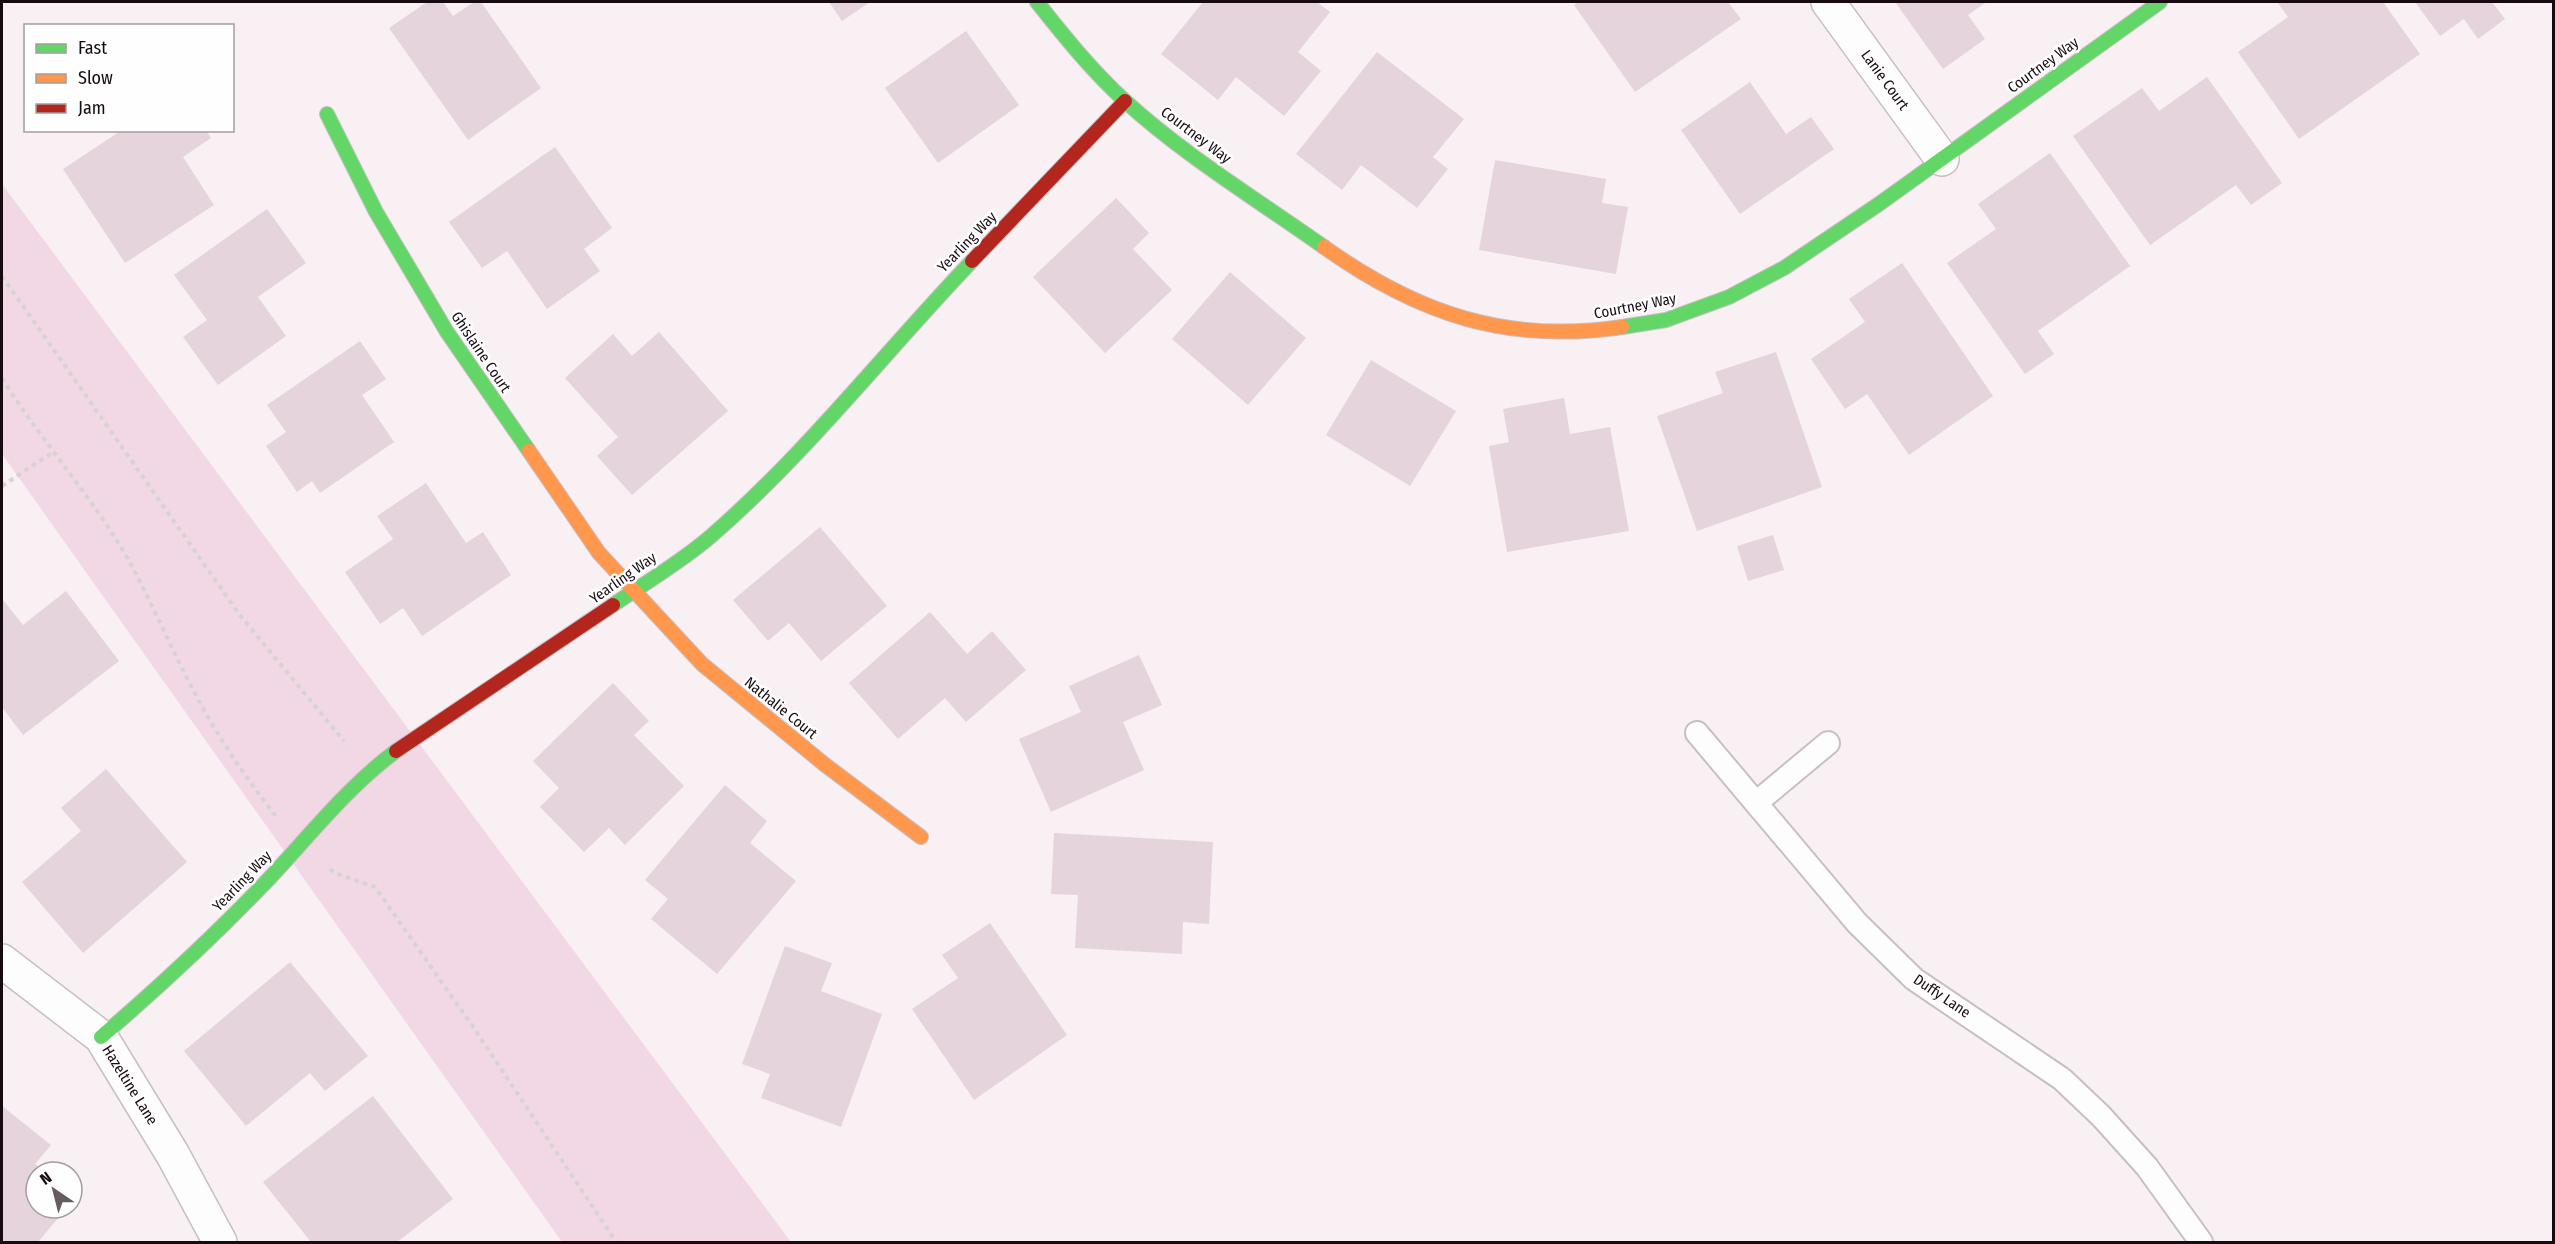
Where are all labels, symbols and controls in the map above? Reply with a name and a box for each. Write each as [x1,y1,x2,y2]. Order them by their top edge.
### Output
legend [24,24,234,132]
street label: Courtney Way [2004,33,2082,97]
text: Fast [78,37,107,59]
street label: Lanie Court [1857,47,1913,114]
text: Slow [78,67,113,89]
text: Jam [78,97,106,119]
street label: Courtney Way [1157,103,1235,167]
street label: Yearling Way [934,208,1001,276]
street label: Courtney Way [1592,289,1678,323]
street label: Ghislaine Court [447,308,515,396]
street label: Yearling Way [586,548,660,608]
street label: Nathalie Court [741,673,821,743]
street label: Yearling Way [209,847,276,915]
street label: Duffy Lane [1910,970,1974,1022]
street label: Hazeltine Lane [98,1042,162,1128]
north arrow [24,1160,84,1220]
text: N [36,1168,55,1189]

